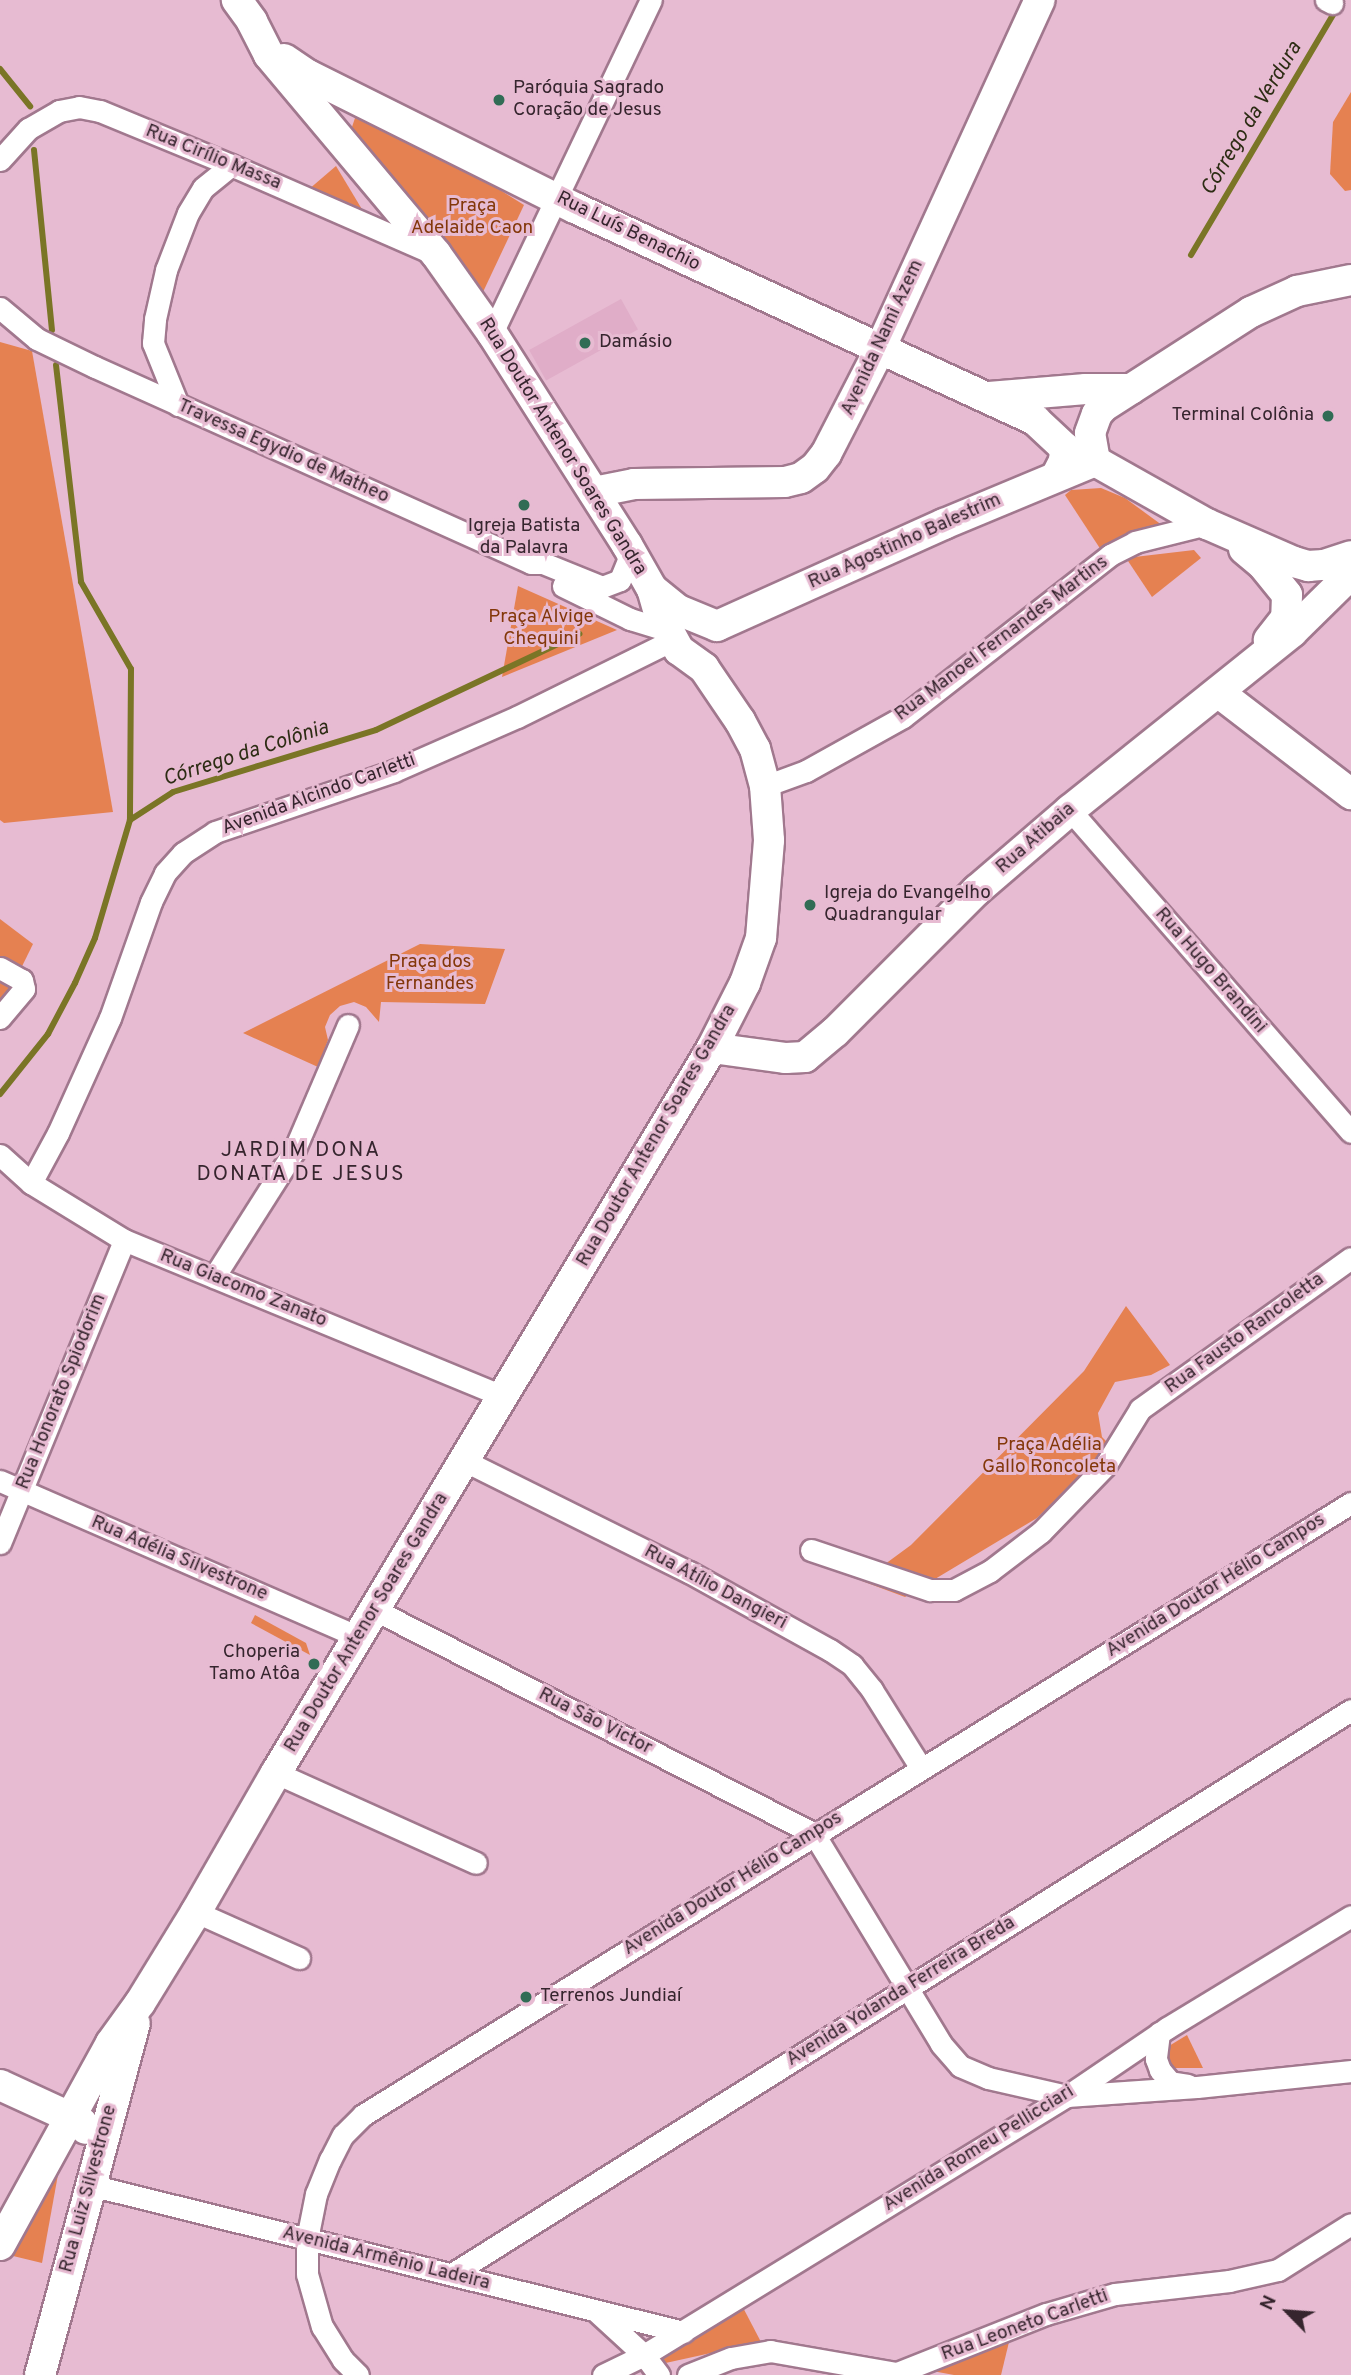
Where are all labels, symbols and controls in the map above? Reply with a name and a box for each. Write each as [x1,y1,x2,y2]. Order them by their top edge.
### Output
water label: Córrego da Verdura [1196,37,1308,201]
place label: Paróquia Sagrado Coração de Jesus [513,78,664,122]
marker: Paróquia Sagrado Coração de Jesus [491,92,507,108]
street label: Rua Cirílio Massa [142,120,284,196]
street label: Rua Luís Benachio [552,187,704,277]
park label: Praça Adelaide Caon [411,196,533,240]
street label: Avenida Nami Azem [837,256,929,420]
street label: Rua Doutor Antenor Soares Gandra [473,314,651,580]
place label: Damásio [599,332,672,354]
marker: Damásio [577,335,593,351]
street label: Travessa Egydio de Matheo [174,395,392,509]
place label: Terminal Colônia [1172,405,1314,427]
marker: Terminal Colônia [1320,408,1336,424]
street label: Rua Agostinho Balestrim [805,489,1005,595]
marker: Igreja Batista da Palavra [516,497,532,513]
place label: Igreja Batista da Palavra [468,516,580,560]
street label: Rua Manoel Fernandes Martins [891,551,1113,727]
park label: Praça Alvige Chequini [488,607,594,651]
water label: Córrego da Colônia [160,715,332,793]
street label: Avenida Alcindo Carletti [219,749,419,841]
street label: Rua Atibaia [992,798,1080,880]
place label: Igreja do Evangelho Quadrangular [824,883,991,927]
marker: Igreja do Evangelho Quadrangular [802,897,818,913]
street label: Rua Hugo Brandini [1149,904,1271,1038]
park label: Praça dos Fernandes [386,952,474,996]
street label: Rua Doutor Antenor Soares Gandra [572,1001,742,1271]
district label: JARDIM DONA DONATA DE JESUS [198,1138,404,1188]
street label: Rua Giacomo Zanato [156,1245,330,1333]
street label: Rua Fausto Rancoletta [1161,1269,1329,1399]
street label: Rua Honorato Spiodorim [12,1291,112,1493]
park label: Praça Adélia Gallo Roncoleta [982,1435,1116,1479]
street label: Rua Doutor Antenor Soares Gandra [280,1489,454,1757]
street label: Avenida Doutor Hélio Campos [1102,1509,1330,1663]
street label: Rua Adélia Silvestrone [87,1511,271,1607]
street label: Rua Atílio Dangieri [639,1541,791,1635]
place label: Choperia Tamo Atôa [208,1642,300,1686]
marker: Choperia Tamo Atôa [306,1656,322,1672]
street label: Rua São Victor [534,1683,656,1761]
street label: Avenida Doutor Hélio Campos [619,1807,847,1961]
street label: Avenida Yolanda Ferreira Breda [782,1912,1020,2072]
place label: Terrenos Jundiaí [540,1986,682,2008]
marker: Terrenos Jundiaí [518,1989,534,2005]
street label: Avenida Romeu Pellicciari [879,2081,1079,2217]
street label: Rua Luiz Silvestrone [56,2103,122,2275]
street label: Avenida Armênio Ladeira [280,2222,492,2296]
north arrow [1253,2277,1323,2347]
street label: Rua Leoneto Carletti [939,2285,1111,2367]
text: N [1255,2292,1283,2314]

